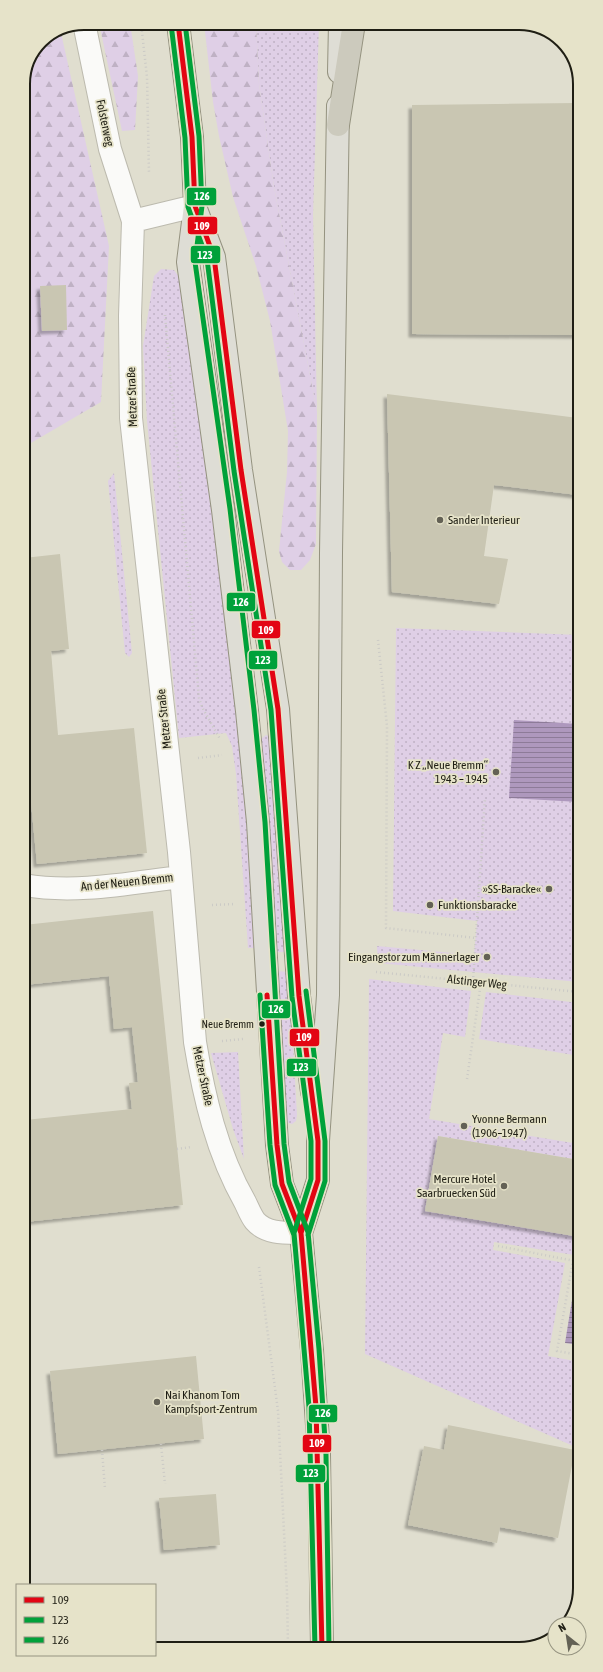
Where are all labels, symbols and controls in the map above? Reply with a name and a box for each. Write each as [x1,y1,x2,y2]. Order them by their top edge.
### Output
street label: Folsterweg [93,98,117,149]
line badge: 126 [186,187,217,206]
text: 126 [194,190,210,202]
line badge: 109 [187,216,218,235]
text: 109 [194,220,210,232]
line badge: 123 [190,245,221,264]
text: 123 [197,249,213,261]
street label: Metzer Straße [124,367,140,427]
place label: Sander Interieur [448,513,520,527]
marker: Sander Interieur [435,515,445,525]
line badge: 126 [226,592,256,612]
text: 126 [233,596,249,608]
line badge: 109 [251,620,281,639]
text: 109 [258,624,274,636]
line badge: 123 [248,650,278,670]
text: 123 [255,654,271,666]
street label: Metzer Straße [154,688,174,750]
place label: K Z „Neue Bremm“ 1943 – 1945 [408,758,488,786]
marker: K Z „Neue Bremm“ 1943 – 1945 [491,767,501,777]
street label: An der Neuen Bremm [80,870,174,894]
place label: »SS-Baracke« [483,882,541,896]
marker: »SS-Baracke« [544,884,554,894]
place label: Funktionsbaracke [438,898,517,912]
marker: Funktionsbaracke [425,900,435,910]
place label: Eingangstor zum Männerlager [348,950,479,964]
marker: Eingangstor zum Männerlager [482,952,492,962]
street label: Alstinger Weg [447,972,508,992]
line badge: 126 [261,1000,291,1019]
text: 126 [268,1003,284,1015]
place label: Neue Bremm [201,1018,254,1030]
marker: Neue Bremm [257,1019,267,1029]
line badge: 109 [289,1028,320,1047]
text: 109 [296,1031,312,1043]
street label: Metzer Straße [190,1045,216,1107]
line badge: 123 [286,1058,317,1077]
text: 123 [293,1061,309,1073]
place label: Yvonne Bermann (1906–1947) [472,1112,547,1140]
marker: Yvonne Bermann (1906–1947) [459,1121,469,1131]
place label: Mercure Hotel Saarbruecken Süd [417,1172,497,1200]
marker: Mercure Hotel Saarbruecken Süd [499,1181,509,1191]
place label: Nai Khanom Tom Kampfsport-Zentrum [165,1388,257,1416]
marker: Nai Khanom Tom Kampfsport-Zentrum [152,1397,162,1407]
line badge: 126 [308,1404,338,1423]
text: 126 [315,1407,331,1419]
line badge: 109 [302,1434,332,1453]
text: 109 [309,1437,325,1449]
line badge: 123 [295,1464,326,1483]
text: 123 [303,1467,319,1479]
legend [16,1584,156,1656]
text: 109 [52,1593,69,1607]
text: 123 [52,1613,69,1627]
north arrow [547,1616,587,1656]
text: N [556,1621,568,1634]
text: 126 [52,1633,69,1647]

